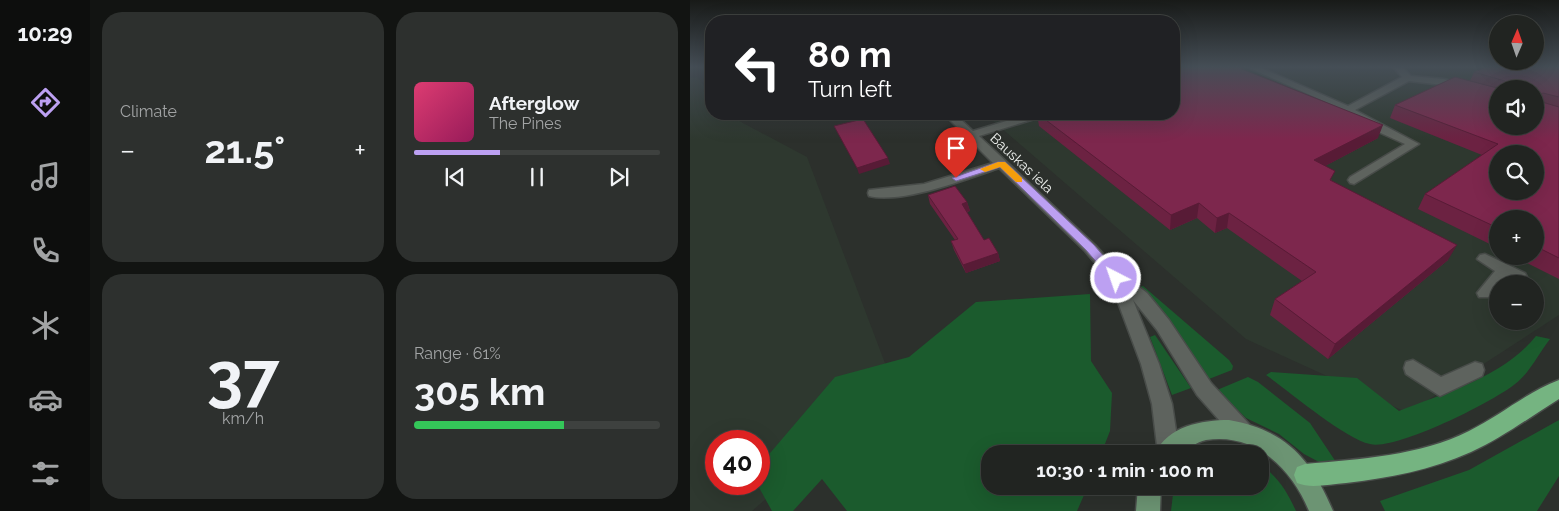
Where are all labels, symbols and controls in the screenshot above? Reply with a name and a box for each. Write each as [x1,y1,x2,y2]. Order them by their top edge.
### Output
north arrow [1489,15,1544,70]
map controls [1489,15,1544,330]
text: 10:29 [17,20,73,46]
text: 80 m [808,34,892,75]
icon: left [725,35,790,100]
text: Turn left [808,76,892,102]
button: sound [1489,80,1544,135]
icon: directions [28,85,63,120]
text: Afterglow [489,92,579,114]
text: Climate [120,102,177,121]
text: The Pines [489,114,561,133]
text: 21.5° [204,127,285,172]
pin [935,127,977,178]
street label: Bauskas iela [987,130,1057,196]
text: − [120,134,135,167]
text: + [354,134,366,167]
icon: arrive [942,134,970,162]
button: search [1489,145,1544,200]
icon: music [28,159,63,194]
icon: previous [441,163,469,191]
icon: pause [523,163,551,191]
icon: next [605,163,633,191]
button: + [1489,210,1544,265]
icon: phone [28,233,63,268]
position arrow [1089,251,1141,303]
button: − [1489,275,1544,330]
icon: climate [28,308,63,343]
text: 37 [207,338,279,414]
text: Range · 61% [414,344,501,363]
text: 305 km [414,369,545,414]
icon: car [28,382,63,417]
text: km/h [222,409,264,428]
speed limit sign: 40 [705,430,770,495]
icon: filters [28,456,63,491]
text: 10:30 · 1 min · 100 m [1036,459,1214,481]

